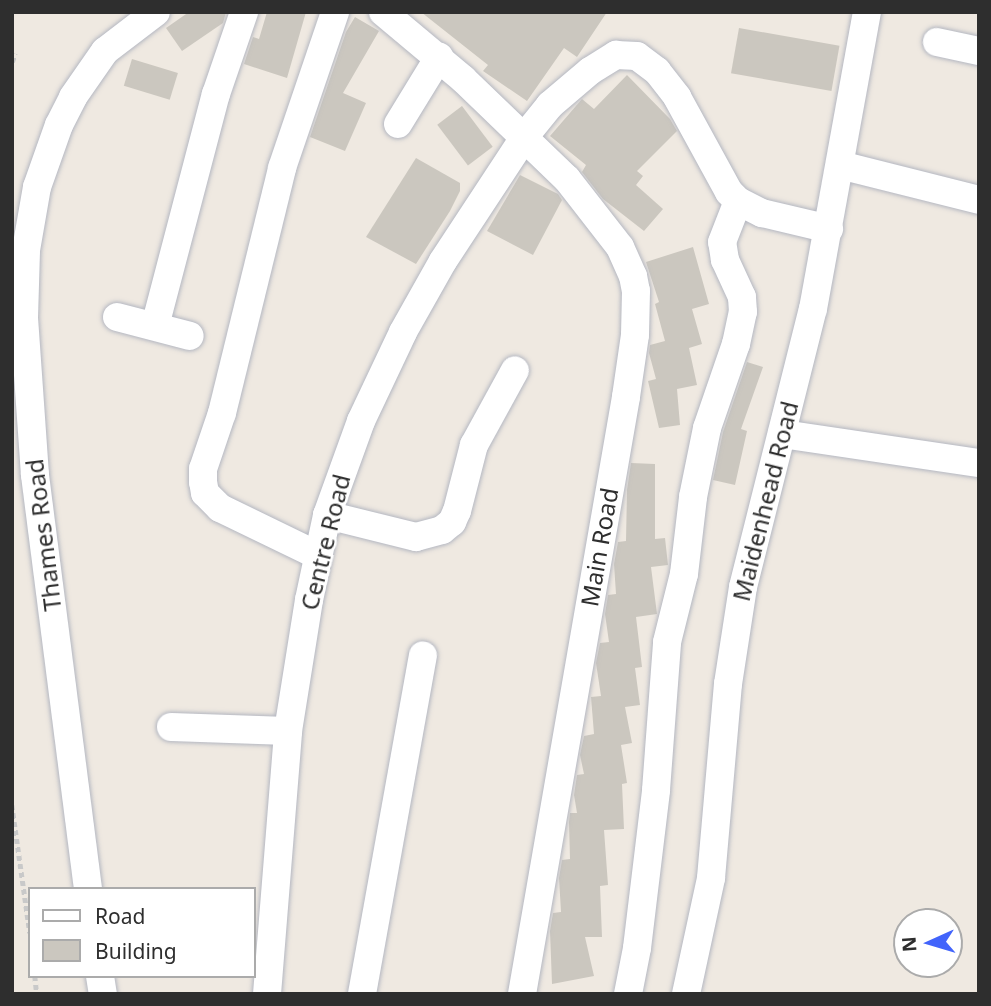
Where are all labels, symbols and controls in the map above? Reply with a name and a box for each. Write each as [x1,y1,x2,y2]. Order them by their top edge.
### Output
street label: Maidenhead Road [726,398,804,604]
street label: Thames Road [19,457,67,613]
street label: Centre Road [294,471,356,613]
street label: Main Road [574,485,624,609]
legend [28,887,256,978]
text: Road [95,902,145,930]
north arrow [893,908,963,978]
text: N [896,936,923,953]
text: Building [95,937,177,965]

